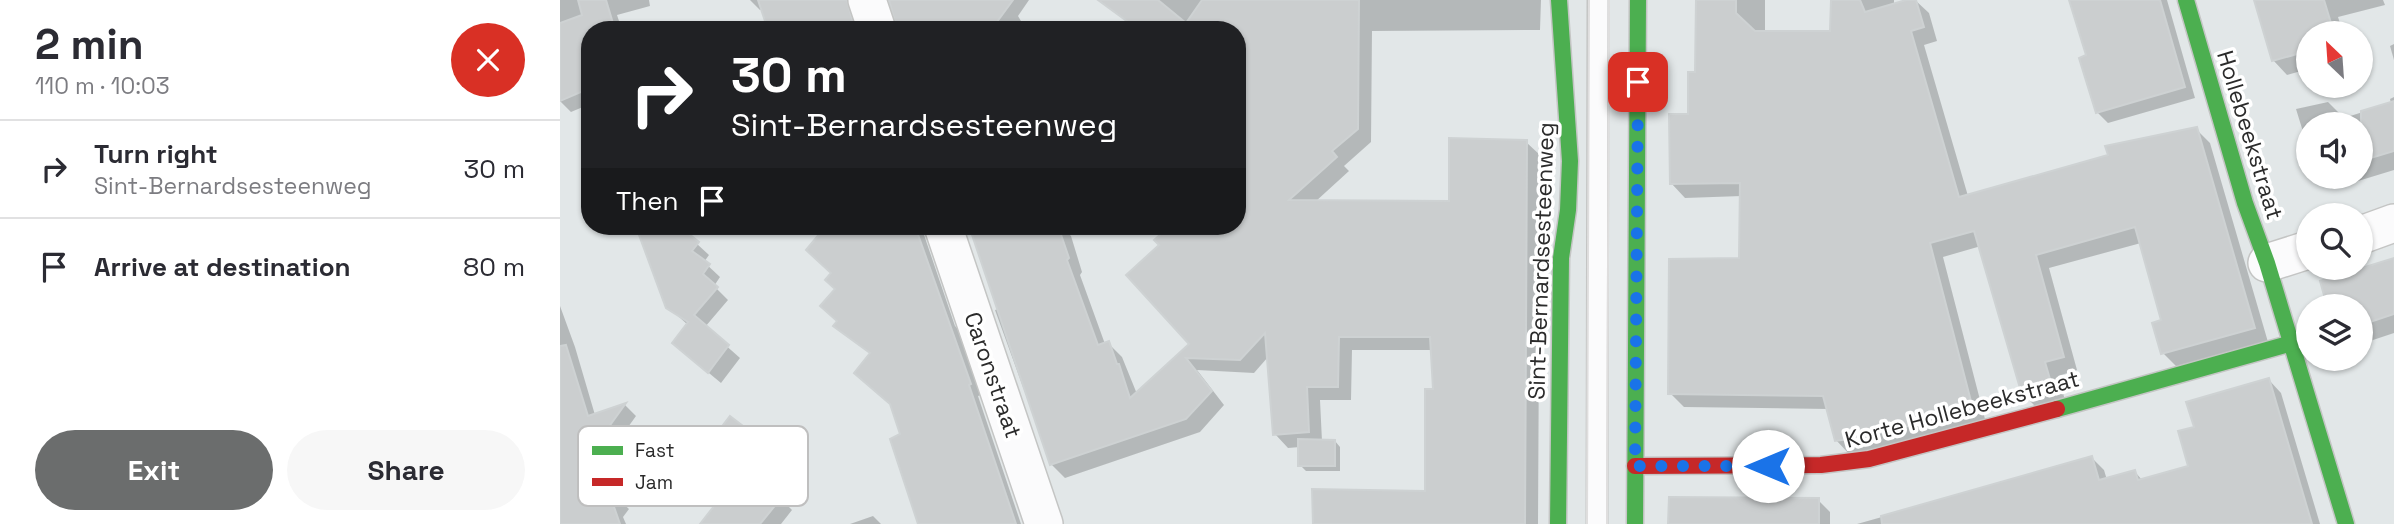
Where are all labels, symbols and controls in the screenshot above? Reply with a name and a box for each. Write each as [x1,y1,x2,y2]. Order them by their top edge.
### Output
text: 2 min [35,18,144,71]
north arrow [2296,21,2373,98]
map controls [2296,21,2373,371]
button: close [451,23,525,97]
text: 30 m [731,44,847,106]
street label: Hollebeekstraat [2210,47,2290,223]
icon: right [616,49,707,140]
pin [1608,52,1668,112]
icon: arrive [1619,63,1657,101]
text: 110 m · 10:03 [35,71,170,101]
text: Sint-Bernardsesteenweg [731,105,1117,145]
button: sound [2296,112,2373,189]
street label: Sint-Bernardsesteenweg [1521,122,1561,400]
text: Turn right [94,137,218,171]
icon: right [35,150,73,188]
text: 30 m [464,152,525,186]
text: Sint-Bernardsesteenweg [94,171,372,201]
icon: arrive [693,182,731,220]
text: Then [616,184,679,218]
button: search [2296,203,2373,280]
icon: arrive [35,248,73,286]
text: Arrive at destination [94,250,351,284]
text: 80 m [463,250,525,284]
button: layers [2296,294,2373,371]
street label: Caronstraat [957,308,1029,442]
street label: Korte Hollebeekstraat [1841,363,2083,455]
legend [578,426,808,506]
position arrow [1731,429,1805,503]
button: Exit [35,430,273,510]
button: Share [287,430,525,510]
text: Fast [635,438,675,463]
text: Jam [635,470,673,495]

